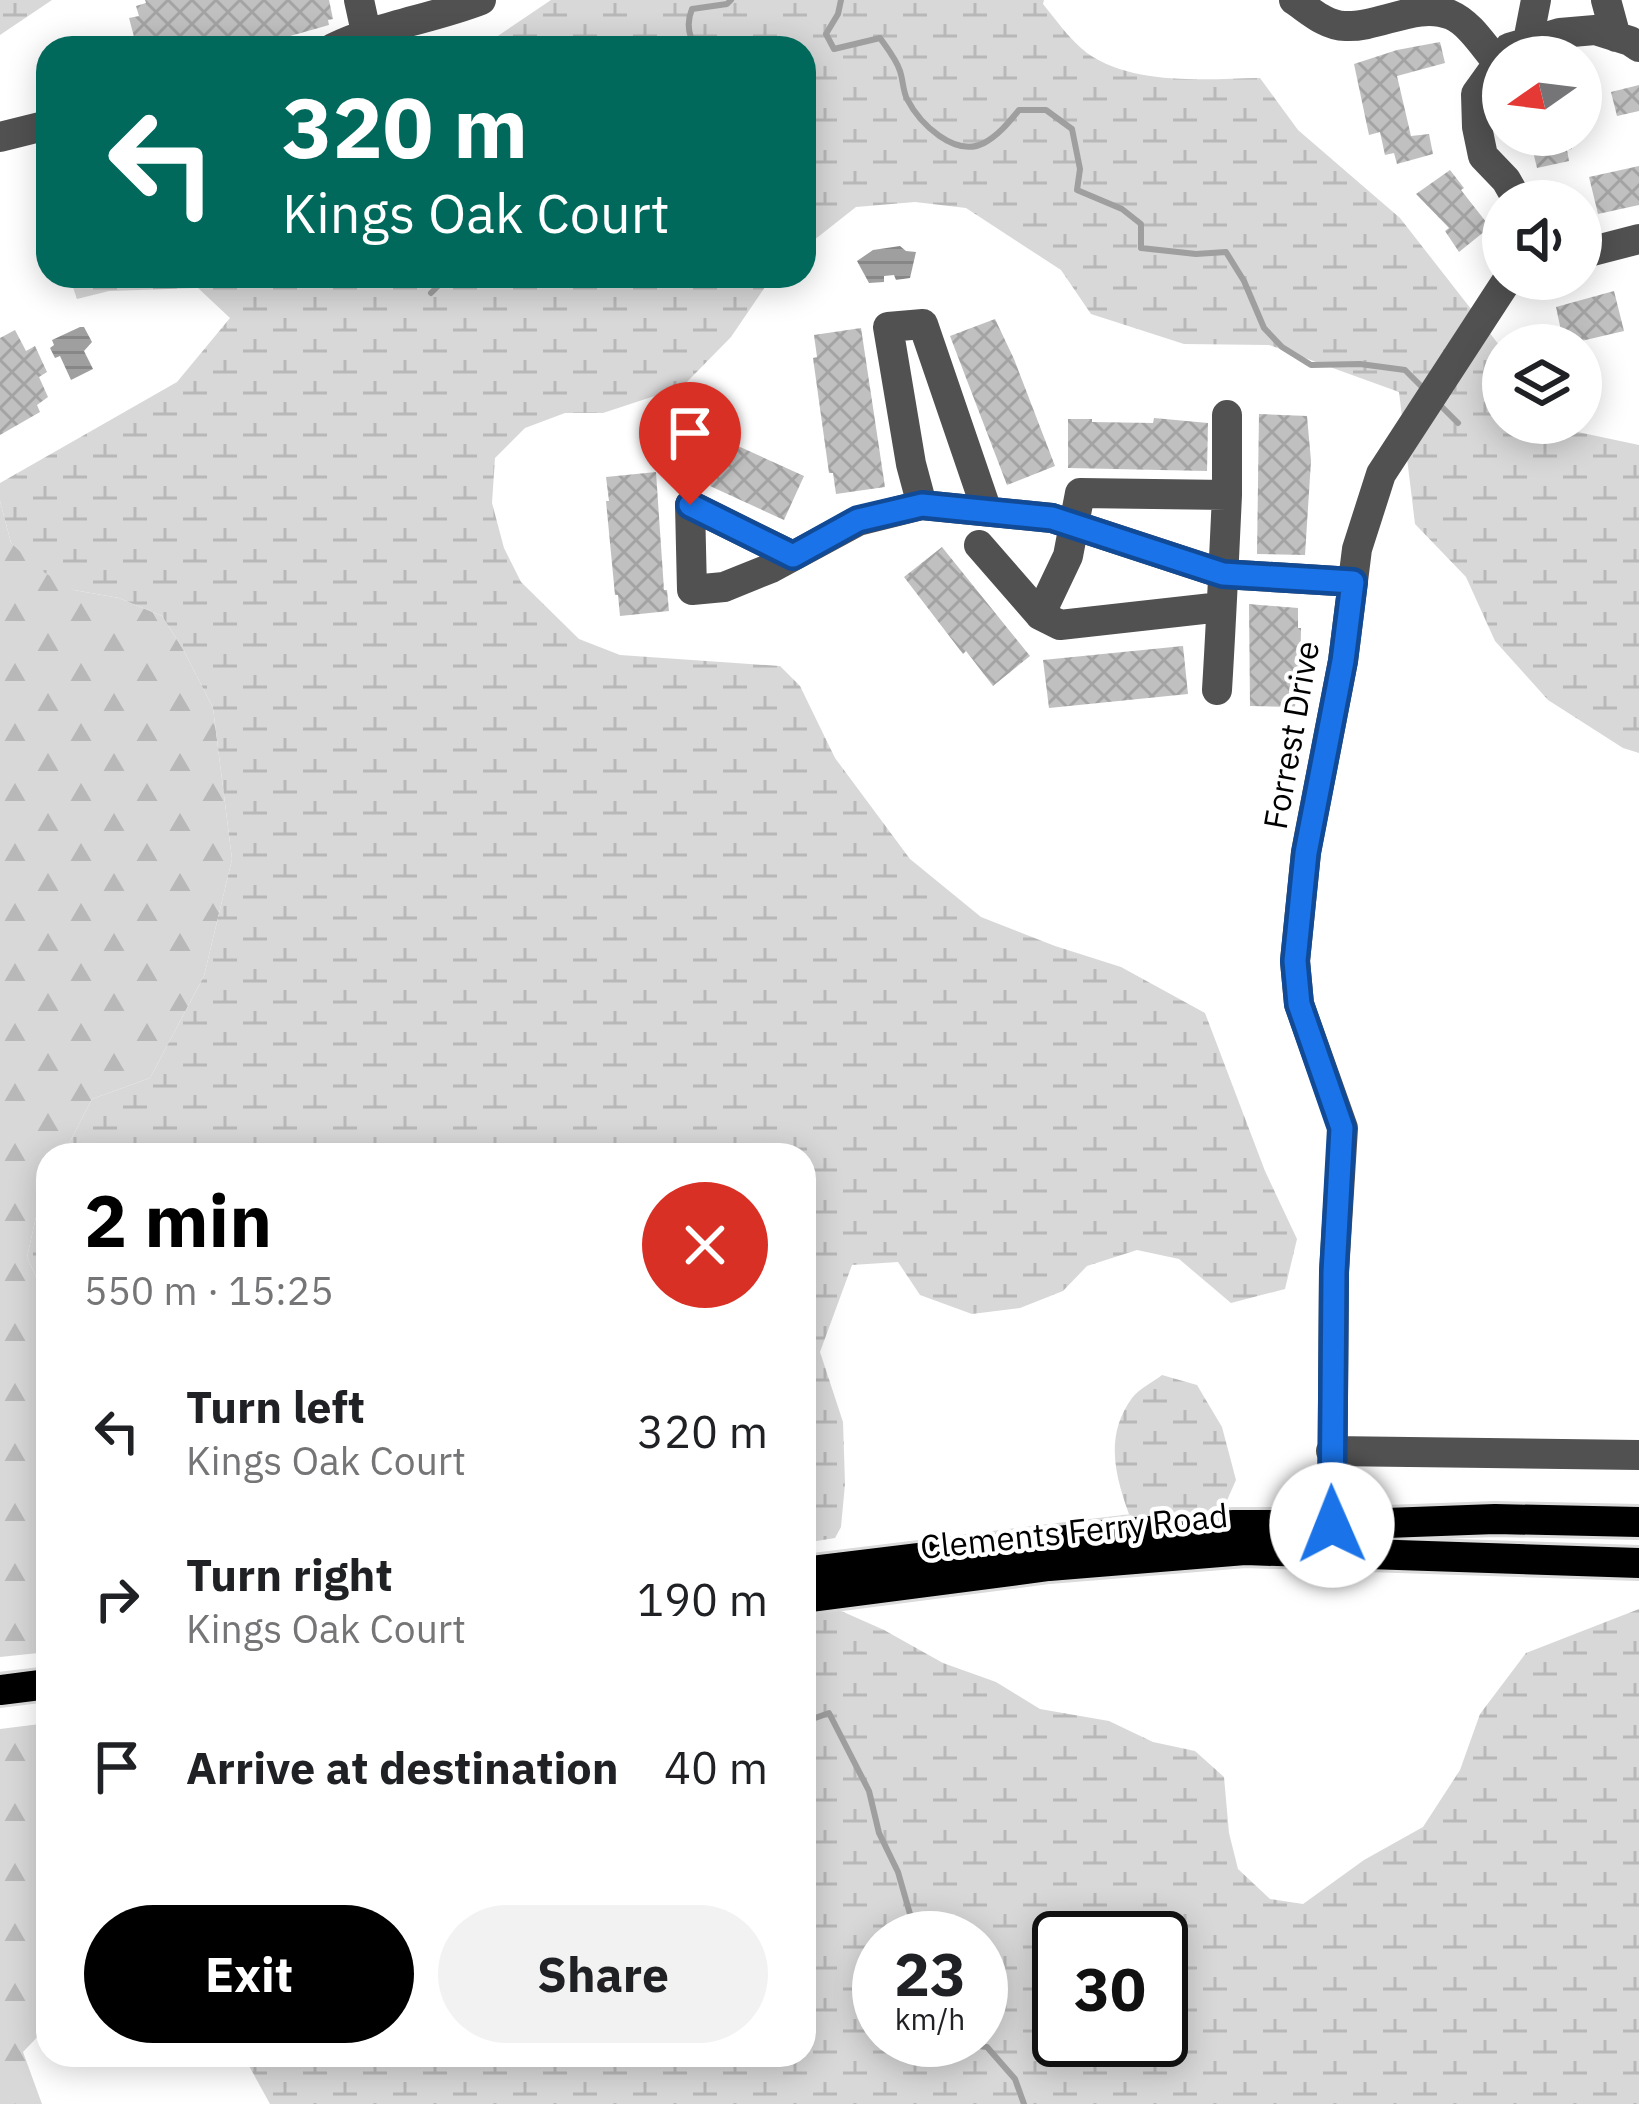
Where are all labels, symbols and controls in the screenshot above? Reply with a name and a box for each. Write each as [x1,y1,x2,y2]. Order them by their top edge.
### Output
north arrow [1482,36,1602,156]
map controls [1482,36,1602,444]
text: 320 m [282,72,528,181]
icon: left [84,84,240,240]
text: Kings Oak Court [282,178,670,248]
button: sound [1482,180,1602,300]
button: layers [1482,324,1602,444]
pin [639,382,741,505]
icon: arrive [657,400,723,466]
street label: Forrest Drive [1253,638,1328,832]
text: 2 min [84,1173,272,1267]
button: close [642,1182,768,1308]
text: 550 m · 15:25 [84,1265,334,1316]
text: Turn left [186,1377,365,1435]
icon: left [84,1398,150,1464]
text: 320 m [637,1402,768,1460]
text: Kings Oak Court [186,1435,466,1486]
position arrow [1269,1462,1395,1588]
street label: Clements Ferry Road [918,1493,1230,1568]
text: Turn right [186,1545,393,1603]
icon: right [84,1566,150,1632]
text: 190 m [637,1570,768,1628]
text: Kings Oak Court [186,1603,466,1654]
icon: arrive [84,1734,150,1800]
text: Arrive at destination [186,1738,619,1796]
text: 40 m [664,1738,768,1796]
button: Exit [84,1905,414,2043]
button: Share [438,1905,768,2043]
speed limit sign: 30 [1032,1911,1188,2067]
text: 23 [894,1934,966,2013]
text: km/h [895,1999,965,2038]

